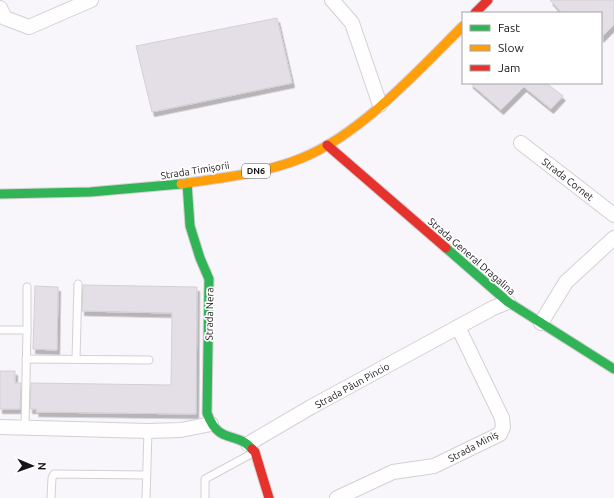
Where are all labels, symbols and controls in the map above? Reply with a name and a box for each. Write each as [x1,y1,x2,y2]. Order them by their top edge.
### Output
legend [462,12,602,84]
text: Fast [498,21,520,34]
text: Slow [498,41,524,54]
text: Jam [498,61,520,74]
street label: Strada Cornet [540,156,596,203]
street label: Strada Timișorii [160,160,230,181]
road number: DN6 [242,164,270,178]
street label: Strada General Dragalina [426,216,517,297]
street label: Strada Nera [204,287,215,341]
street label: Strada Păun Pincio [313,360,391,410]
street label: Strada Miniș [446,429,500,464]
north arrow [12,446,52,486]
text: N [36,462,48,471]

